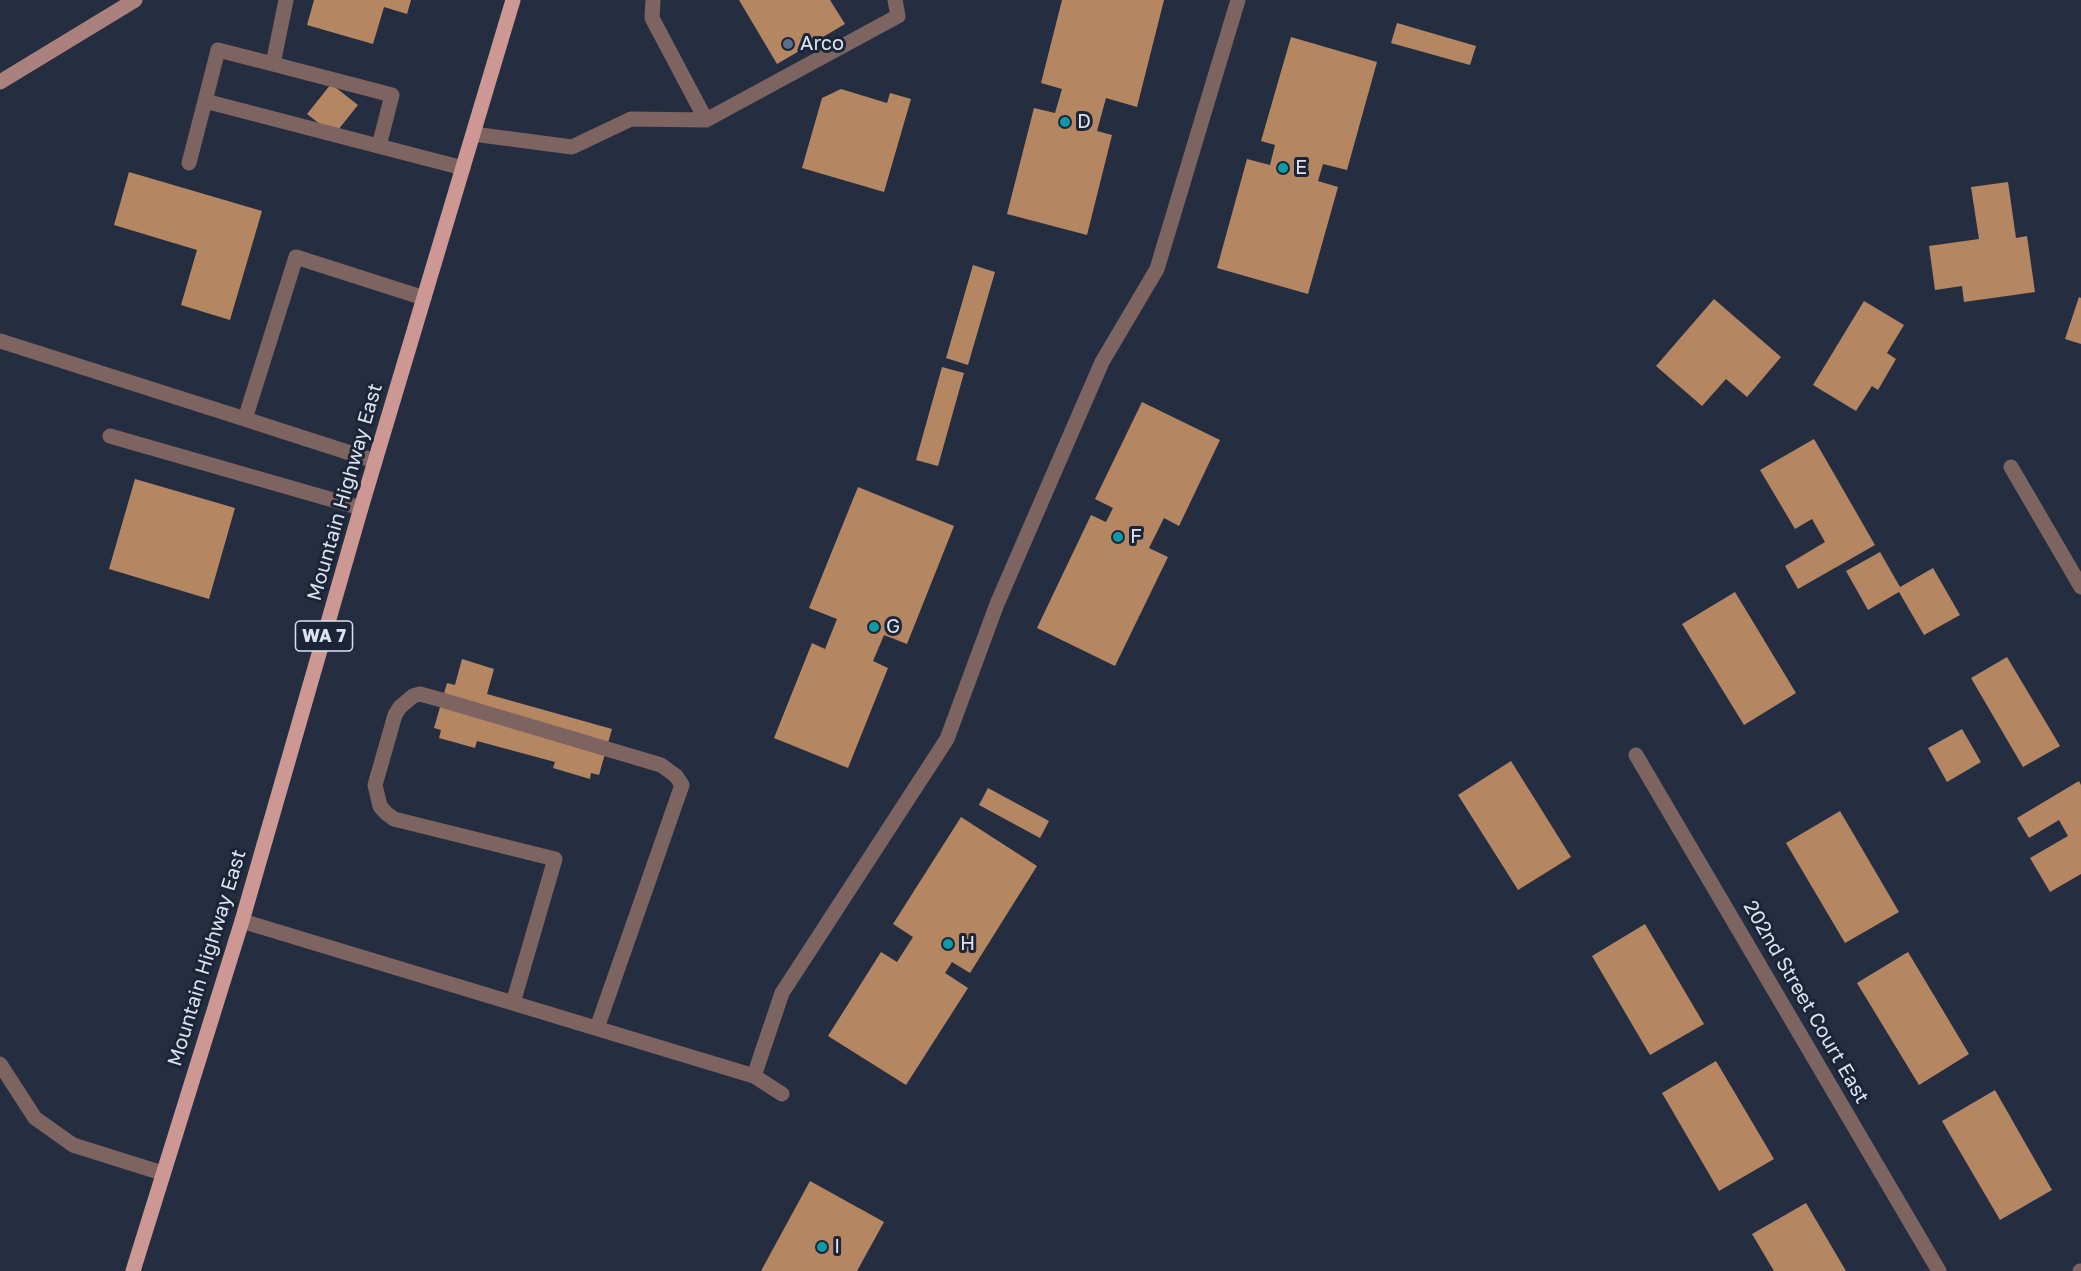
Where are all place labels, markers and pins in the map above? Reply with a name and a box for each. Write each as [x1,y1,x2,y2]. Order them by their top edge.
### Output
place label: Arco [800,32,844,56]
marker: Arco [781,37,795,51]
place label: D [1077,110,1091,134]
marker: D [1058,115,1072,129]
place label: E [1295,156,1307,180]
marker: E [1276,161,1290,175]
place label: F [1130,525,1142,549]
marker: F [1111,530,1125,544]
place label: G [886,615,900,639]
marker: G [867,620,881,634]
place label: H [960,932,975,956]
marker: H [941,937,955,951]
place label: I [834,1235,840,1259]
marker: I [815,1240,829,1254]

